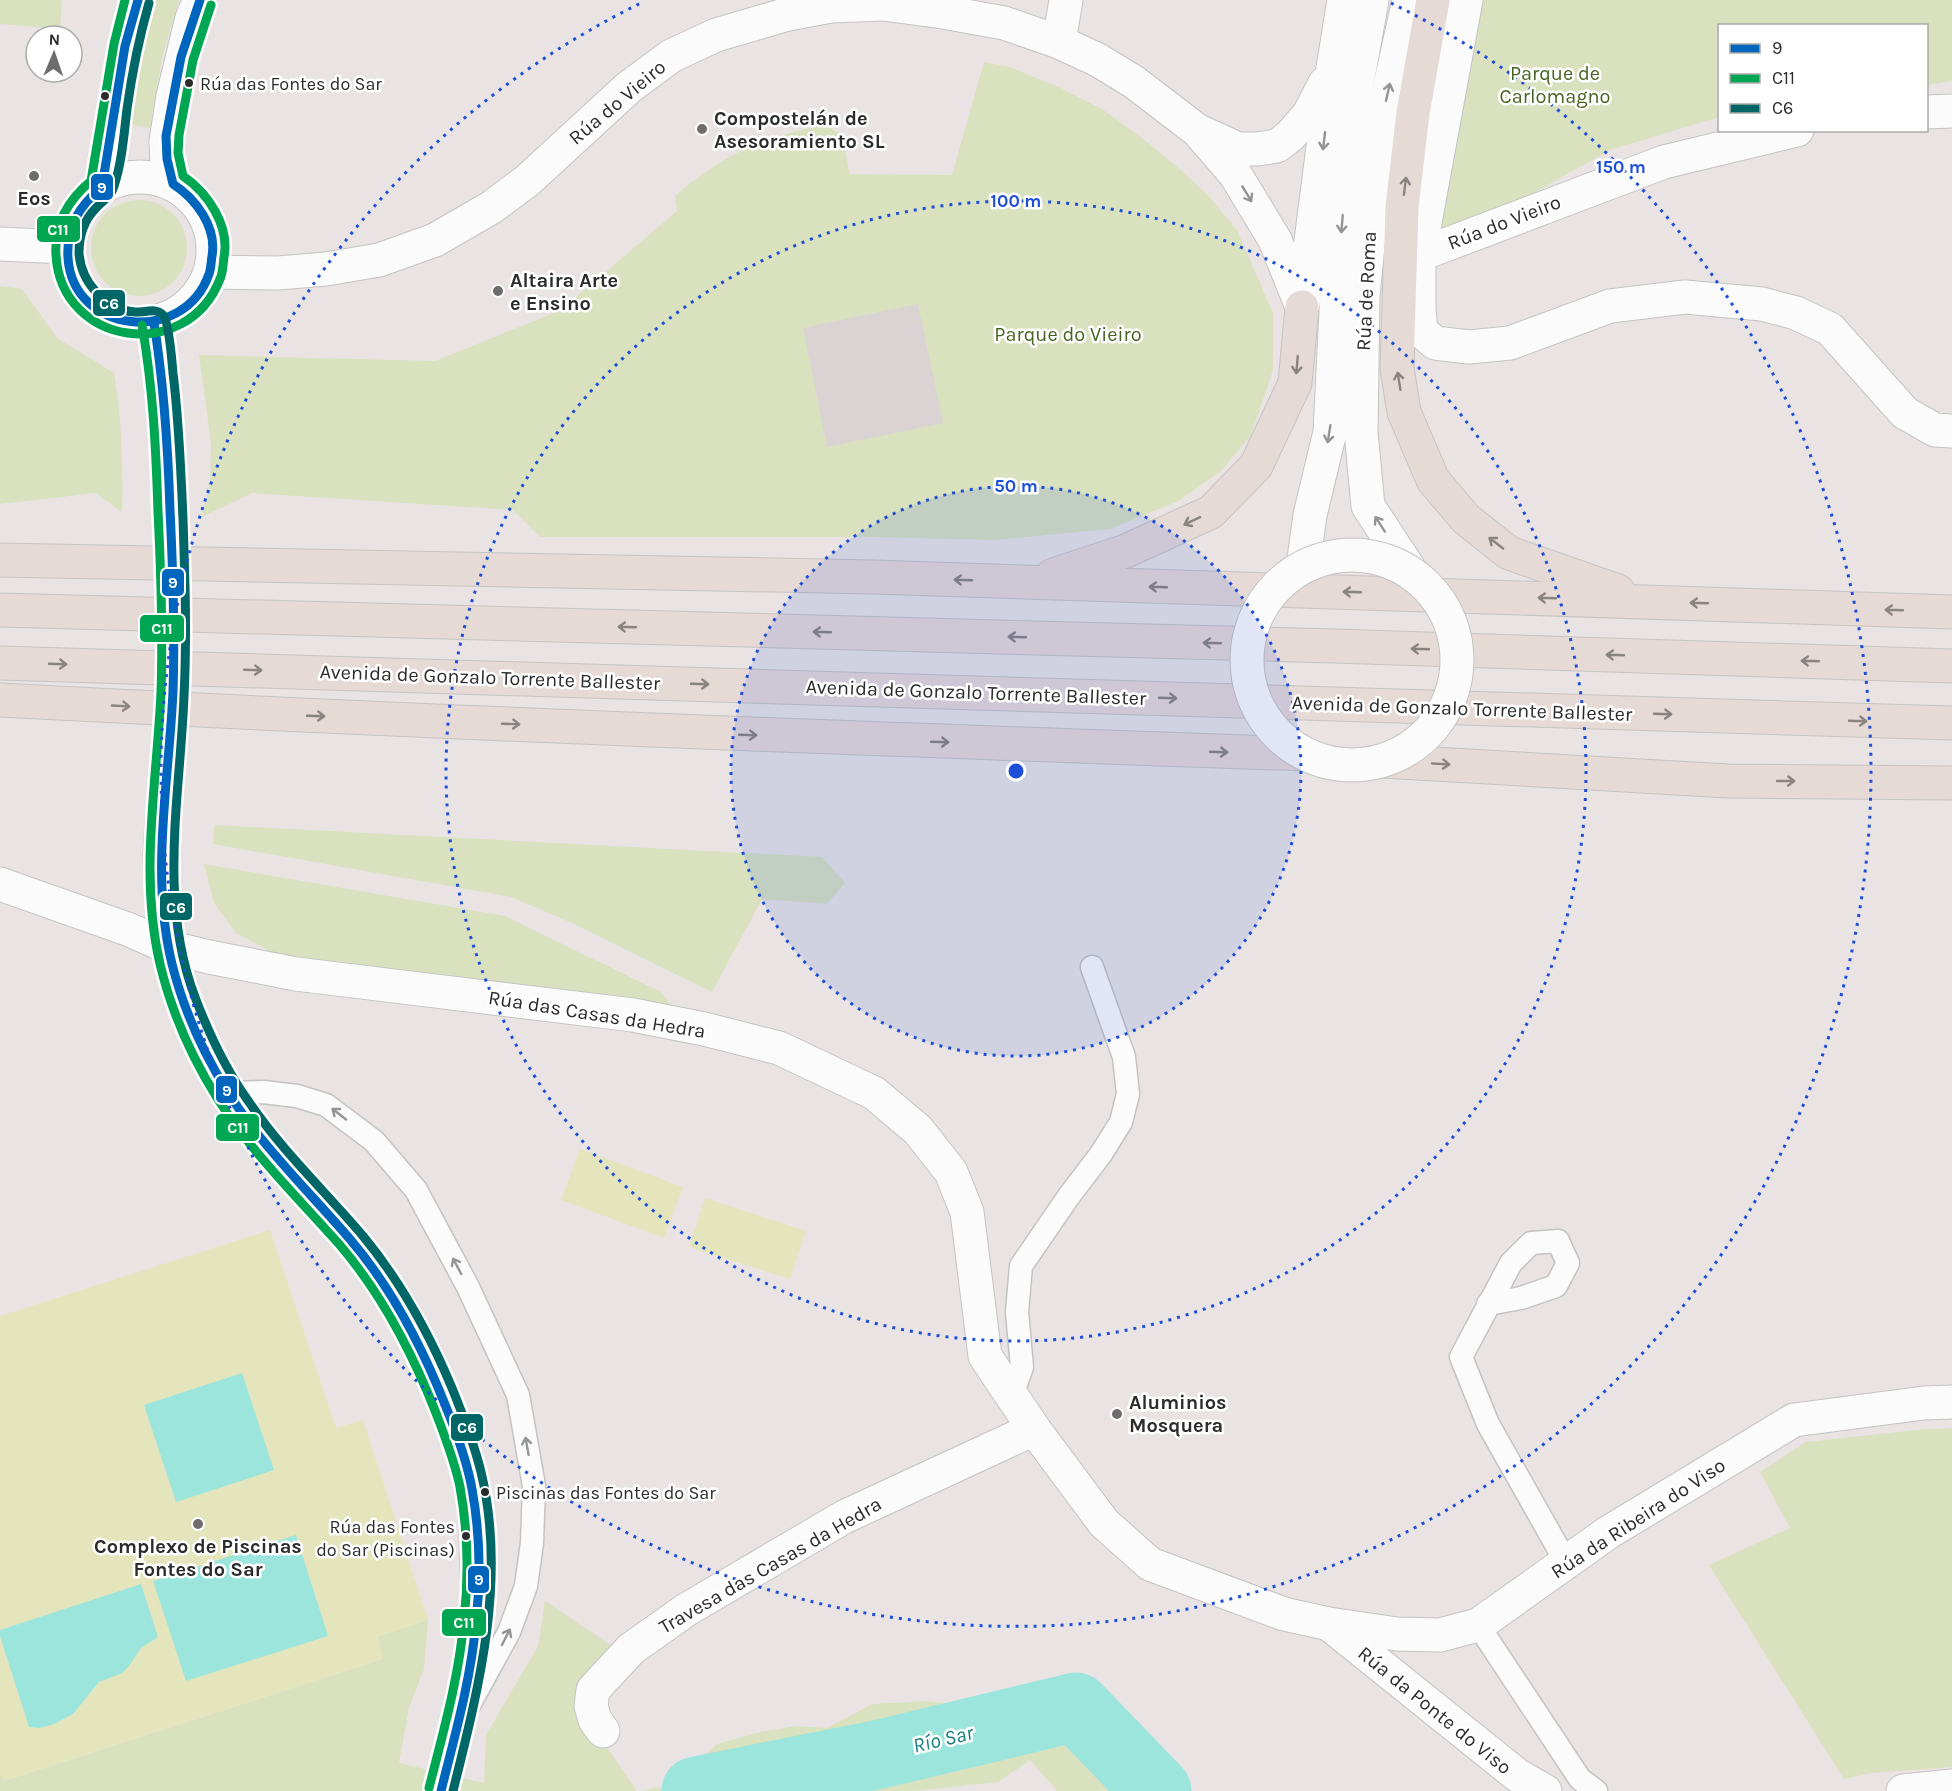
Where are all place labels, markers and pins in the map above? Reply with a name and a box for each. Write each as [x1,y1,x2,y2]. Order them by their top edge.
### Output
place label: Rúa das Fontes do Sar [200,73,382,95]
marker: Rúa das Fontes do Sar [183,77,195,89]
unlabelled marker [99,90,111,102]
place label: Compostelán de Asesoramiento SL [714,107,885,153]
marker: Compostelán de Asesoramiento SL [695,122,709,136]
marker: Eos [27,169,41,183]
place label: Eos [17,187,51,210]
place label: Altaira Arte e Ensino [510,269,618,315]
marker: Altaira Arte e Ensino [491,284,505,298]
centre of rings [1006,761,1026,781]
place label: Aluminios Mosquera [1129,1391,1227,1437]
marker: Aluminios Mosquera [1110,1407,1124,1421]
place label: Piscinas das Fontes do Sar [496,1482,716,1504]
marker: Piscinas das Fontes do Sar [479,1486,491,1498]
place label: Rúa das Fontes do Sar (Piscinas) [316,1516,455,1561]
marker: Complexo de Piscinas Fontes do Sar [191,1517,205,1531]
marker: Rúa das Fontes do Sar (Piscinas) [460,1530,472,1542]
place label: Complexo de Piscinas Fontes do Sar [94,1535,302,1581]

